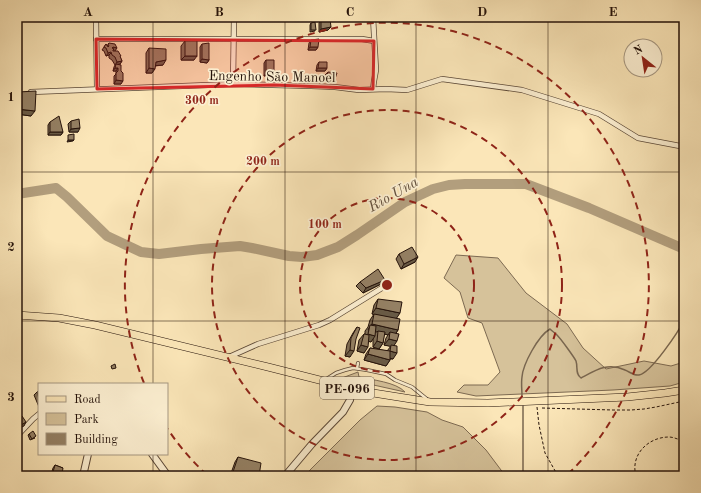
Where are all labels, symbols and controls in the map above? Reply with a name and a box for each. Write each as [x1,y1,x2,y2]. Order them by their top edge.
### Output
text: A [83,6,93,19]
text: B [214,6,224,19]
text: C [346,6,354,19]
text: D [477,6,487,19]
text: E [609,6,618,19]
north arrow [623,38,663,78]
text: N [632,43,646,58]
street label: Engenho São Manoel [208,69,336,85]
text: 1 [7,91,15,104]
text: 300 m [185,95,219,107]
text: 200 m [246,156,280,168]
water label: Rio Una [365,175,421,216]
text: 100 m [308,219,342,231]
text: 2 [7,241,15,254]
centre of rings [380,278,394,292]
road number: PE-096 [320,377,374,399]
legend [38,383,168,455]
text: 3 [7,391,15,404]
text: Road [74,394,101,406]
text: Park [74,414,99,426]
text: Building [74,434,118,446]

